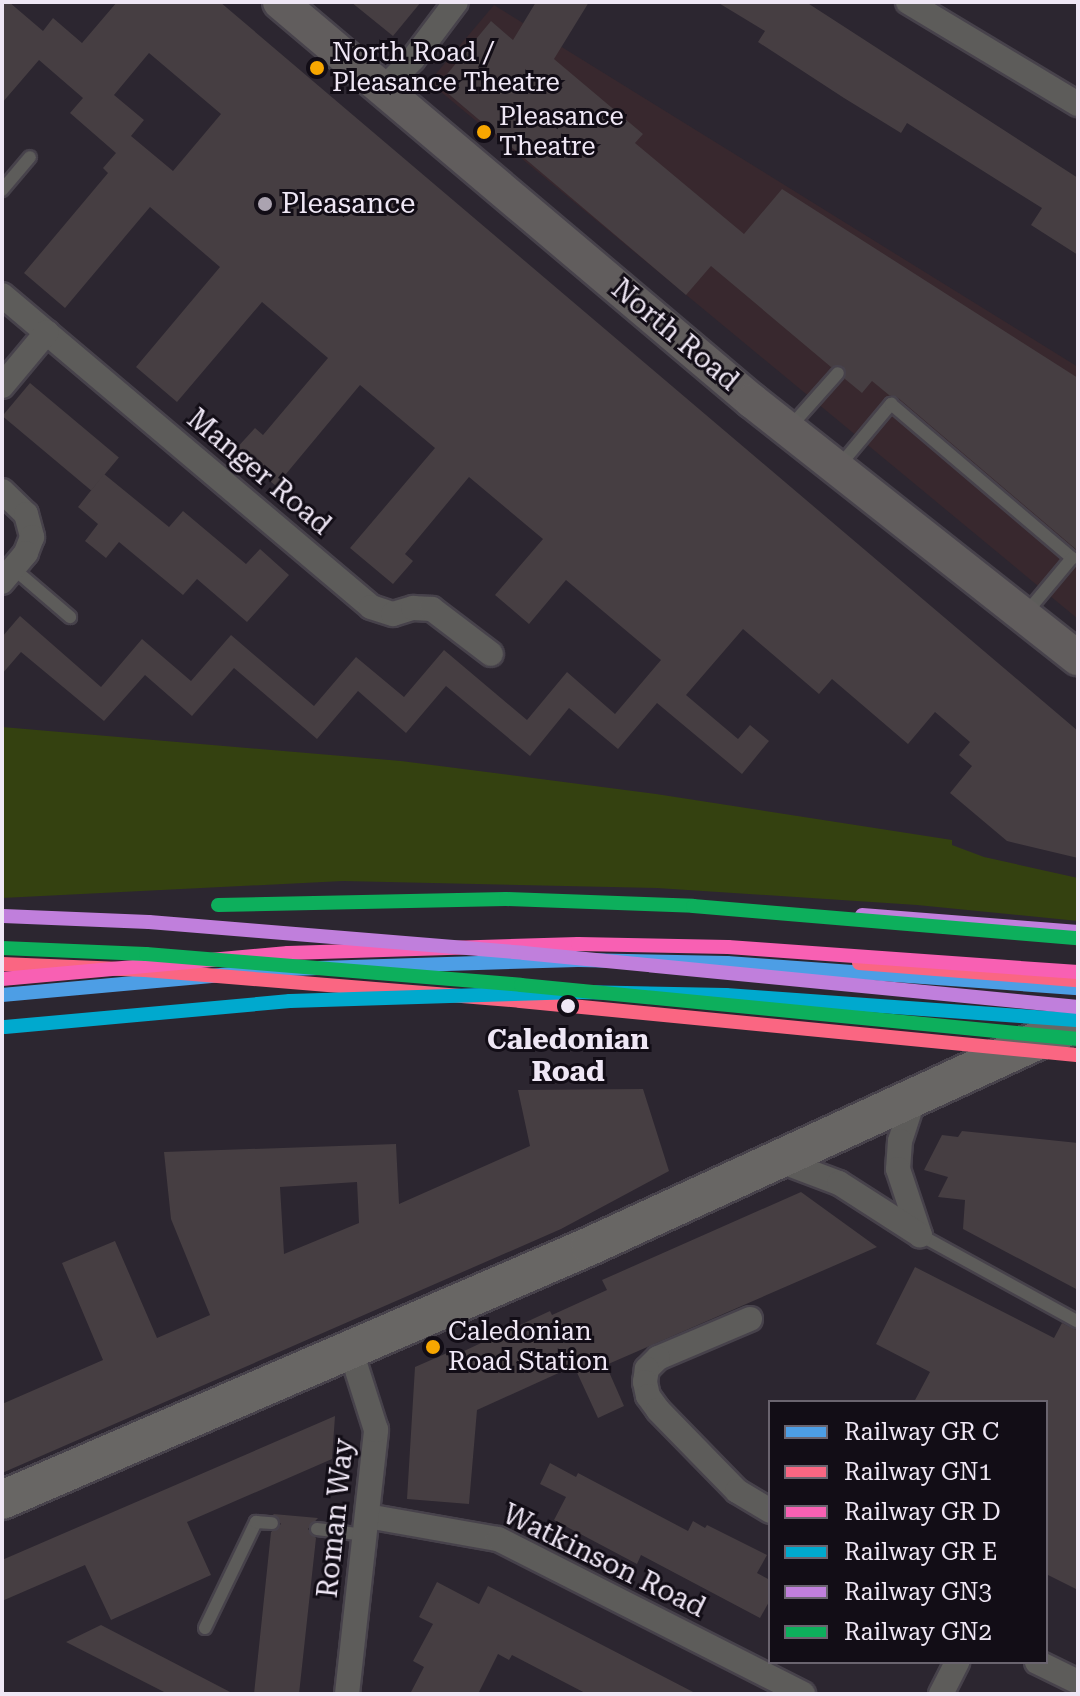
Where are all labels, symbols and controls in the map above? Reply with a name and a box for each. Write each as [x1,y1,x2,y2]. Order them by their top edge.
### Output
place label: North Road / Pleasance Theatre [332,37,560,98]
marker: North Road / Pleasance Theatre [309,60,325,76]
place label: Pleasance Theatre [499,101,624,162]
marker: Pleasance Theatre [476,124,492,140]
place label: Pleasance [281,187,415,221]
marker: Pleasance [256,195,274,213]
street label: North Road [605,272,745,398]
street label: Manger Road [180,402,338,542]
marker: Caledonian Road [554,992,582,1020]
place label: Caledonian Road [487,1023,649,1089]
place label: Caledonian Road Station [448,1316,609,1378]
marker: Caledonian Road Station [425,1339,441,1355]
legend [768,1400,1048,1664]
text: Railway GR C [844,1418,999,1446]
street label: Roman Way [311,1437,361,1599]
text: Railway GN1 [844,1458,992,1486]
street label: Watkinson Road [497,1497,711,1625]
text: Railway GR D [844,1498,1001,1526]
text: Railway GR E [844,1538,997,1566]
text: Railway GN3 [844,1578,992,1606]
text: Railway GN2 [844,1618,992,1646]

